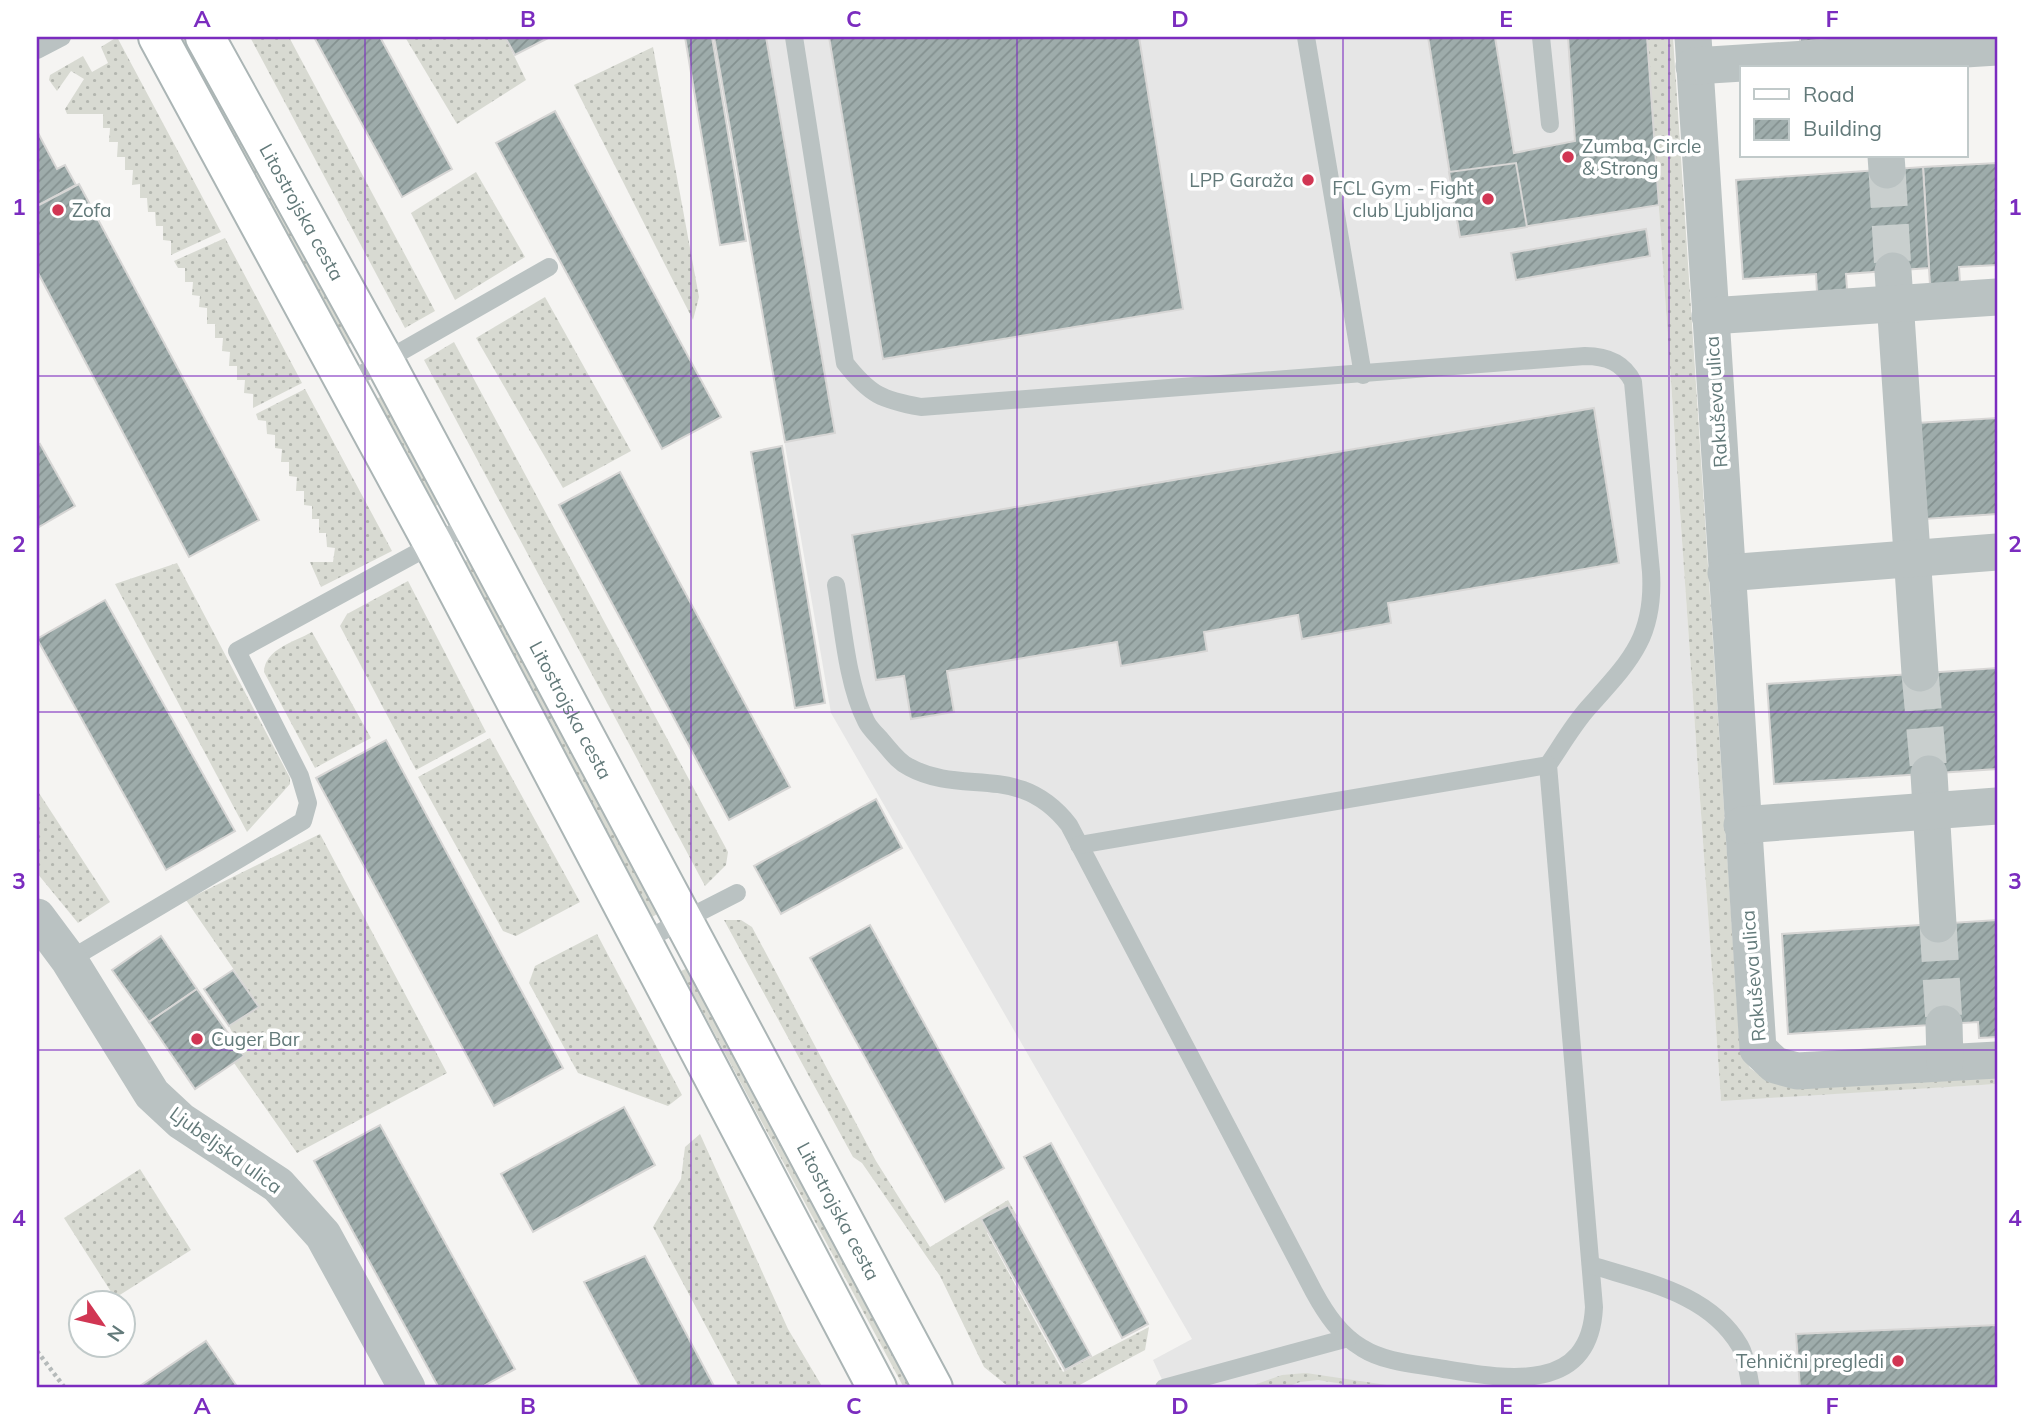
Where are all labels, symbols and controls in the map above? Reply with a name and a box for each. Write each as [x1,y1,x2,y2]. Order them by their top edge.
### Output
text: A [193,4,211,33]
text: B [520,4,536,33]
text: C [846,4,862,33]
text: D [1171,4,1189,33]
text: E [1499,4,1513,33]
text: F [1825,4,1839,33]
legend [1740,66,1968,158]
text: Road [1803,81,1854,107]
text: Building [1803,115,1882,141]
place label: Zumba, Circle & Strong [1582,134,1701,180]
street label: Litostrojska cesta [254,139,349,285]
marker: Zumba, Circle & Strong [1560,149,1576,165]
place label: LPP Garaža [1189,168,1294,192]
marker: LPP Garaža [1300,172,1316,188]
place label: FCL Gym - Fight club Ljubljana [1332,176,1474,222]
marker: FCL Gym - Fight club Ljubljana [1480,191,1496,207]
text: 1 [12,192,26,221]
text: 1 [2008,192,2022,221]
place label: Zofa [72,198,112,222]
marker: Zofa [50,202,66,218]
street label: Rakuševa ulica [1699,335,1733,469]
text: 2 [12,529,26,558]
text: 2 [2008,529,2022,558]
street label: Litostrojska cesta [524,637,617,783]
text: 3 [12,866,26,895]
text: 3 [2008,866,2022,895]
street label: Rakuševa ulica [1735,909,1771,1043]
place label: Cuger Bar [211,1027,300,1051]
marker: Cuger Bar [189,1031,205,1047]
street label: Ljubeljska ulica [165,1101,287,1199]
street label: Litostrojska cesta [792,1138,885,1284]
text: 4 [12,1203,26,1232]
text: 4 [2008,1203,2022,1232]
north arrow [66,1288,136,1358]
text: N [102,1321,130,1346]
place label: Tehnični pregledi [1736,1349,1884,1373]
marker: Tehnični pregledi [1890,1353,1906,1369]
text: A [193,1391,211,1420]
text: B [520,1391,536,1420]
text: C [846,1391,862,1420]
text: D [1171,1391,1189,1420]
text: E [1499,1391,1513,1420]
text: F [1825,1391,1839,1420]

